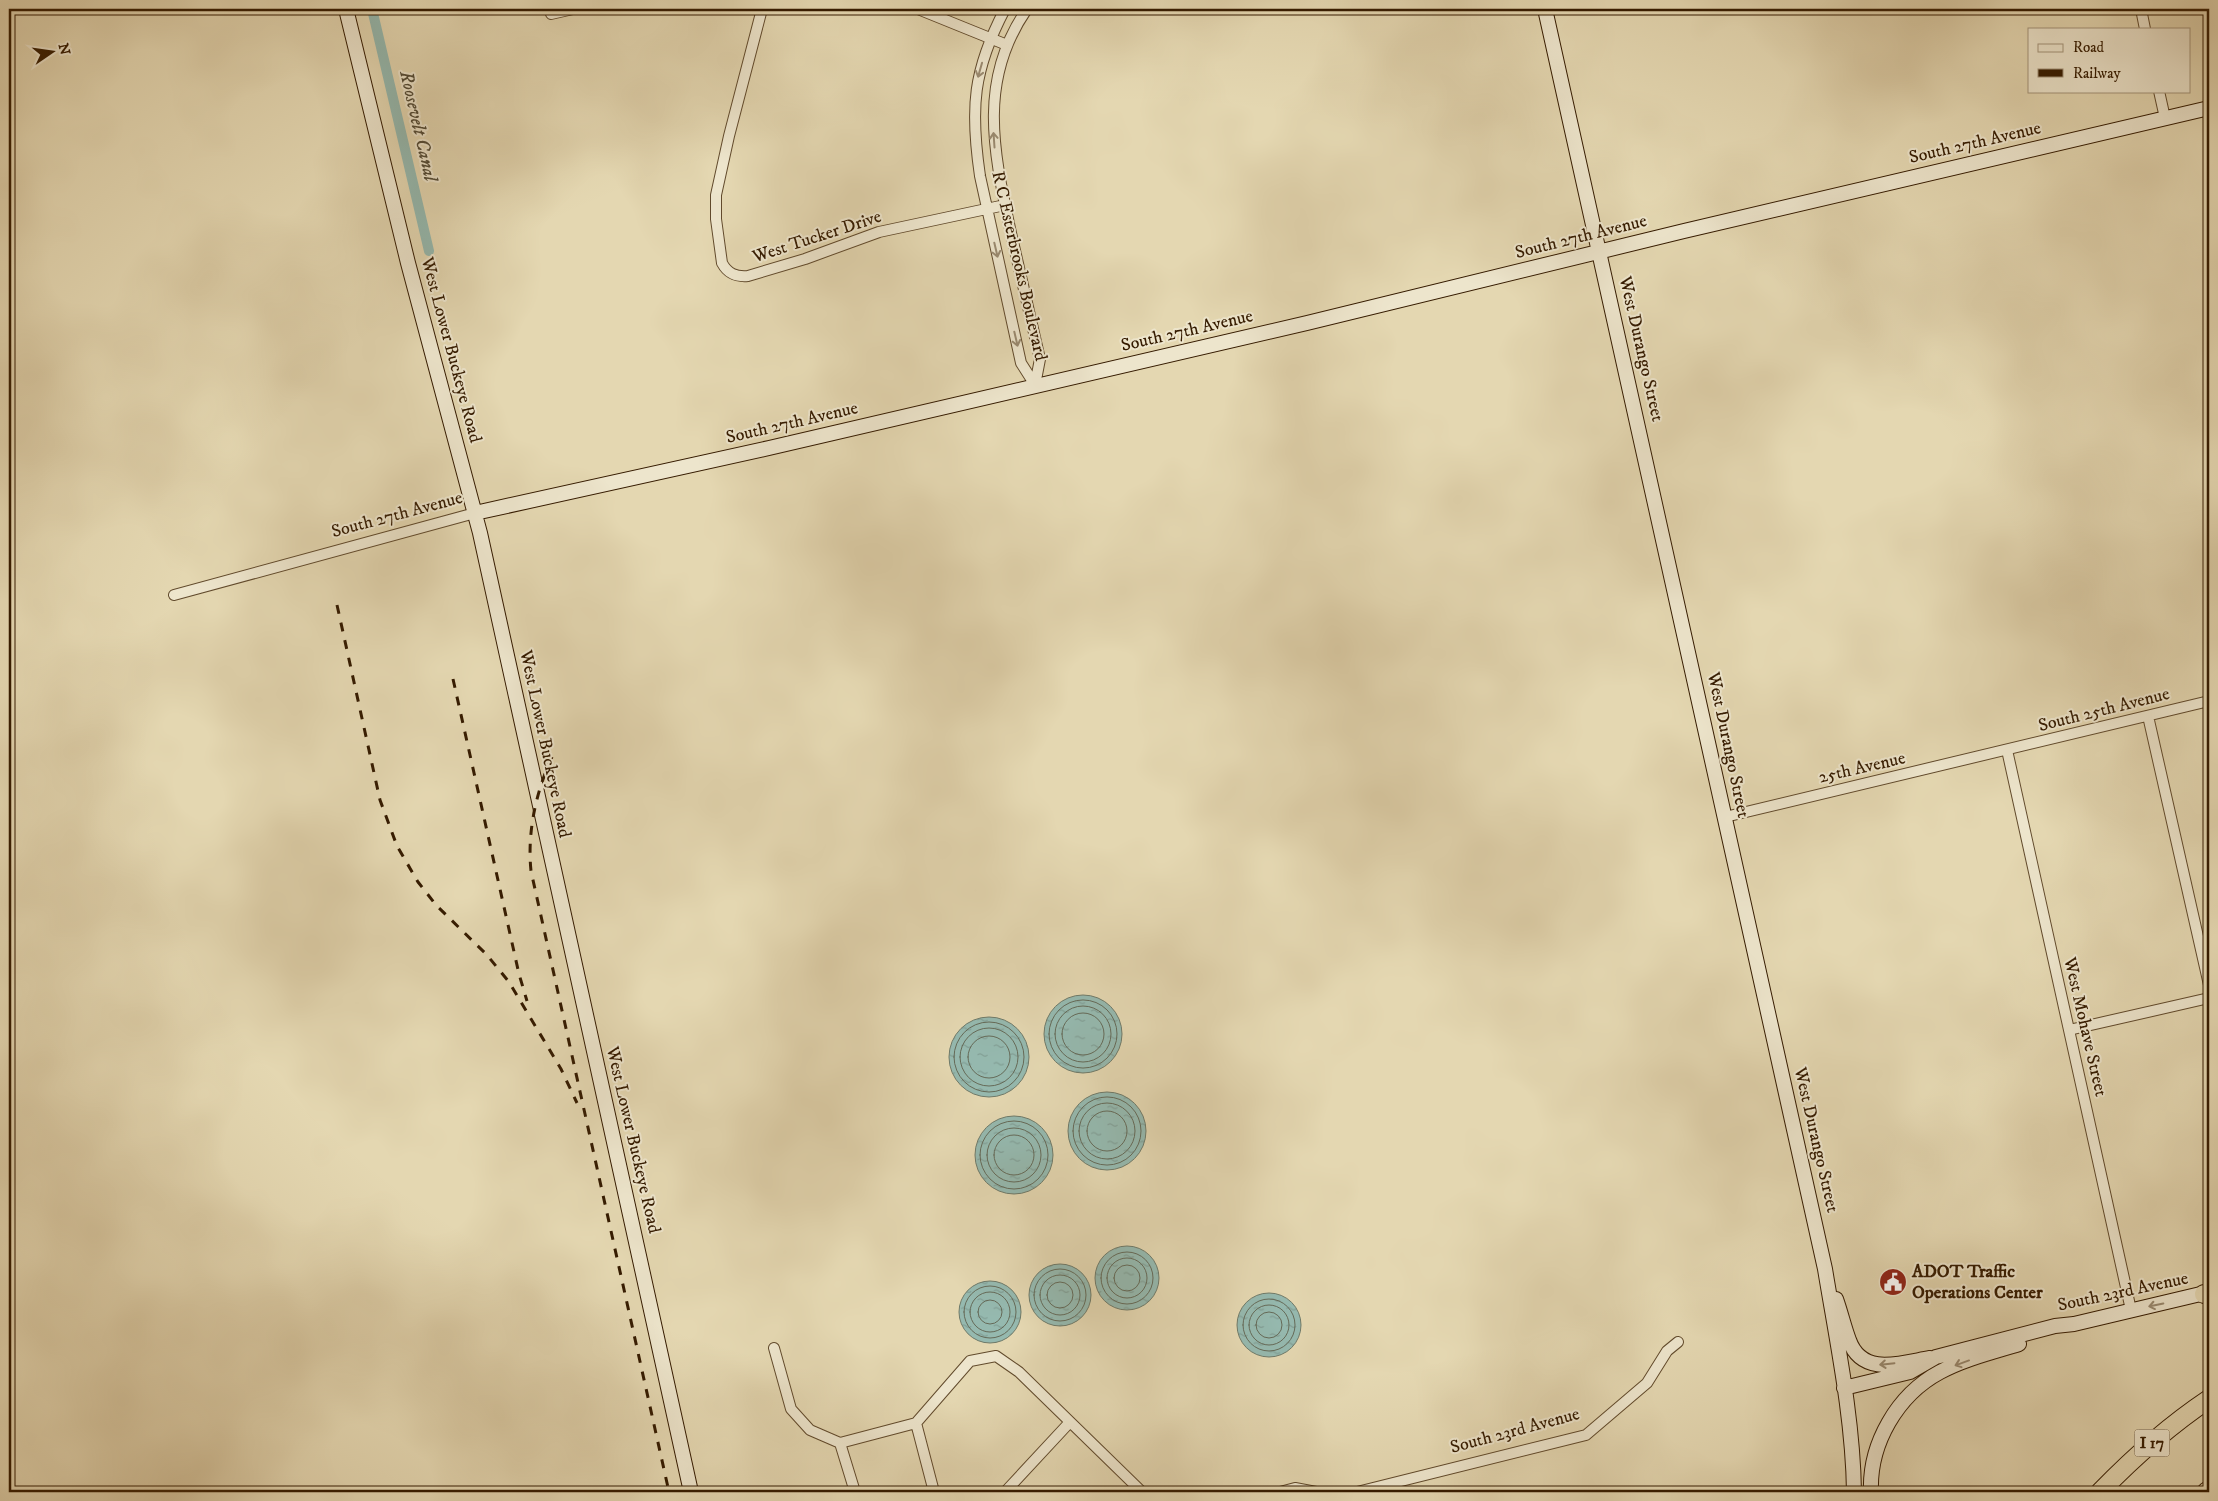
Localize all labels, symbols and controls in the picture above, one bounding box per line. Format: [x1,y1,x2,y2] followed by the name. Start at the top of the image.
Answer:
[28,28,78,78] north arrow
[2028,28,2190,92] legend
[2073,38,2105,57] text: Road
[54,42,74,57] text: N
[975,61,984,77] one-way arrow
[2073,64,2121,83] text: Railway
[394,68,442,186] water label: Roosevelt Canal
[1907,117,2043,169] street label: South 27th Avenue
[989,132,998,148] one-way arrow
[986,169,1052,363] street label: R C Esterbrooks Boulevard
[749,206,884,269] street label: West Tucker Drive
[1513,210,1649,264] street label: South 27th Avenue
[992,242,1002,258] one-way arrow
[415,254,486,445] street label: West Lower Buckeye Road
[1613,273,1668,424] street label: West Durango Street
[1119,305,1255,357] street label: South 27th Avenue
[1012,331,1021,347] one-way arrow
[724,397,860,449] street label: South 27th Avenue
[329,487,465,543] street label: South 27th Avenue
[514,647,576,840] street label: West Lower Buckeye Road
[1702,669,1754,820] street label: West Durango Street
[2036,683,2172,737] street label: South 25th Avenue
[1816,747,1908,789] street label: 25th Avenue
[2058,954,2112,1099] street label: West Mohave Street
[601,1043,665,1236] street label: West Lower Buckeye Road
[1788,1064,1843,1215] street label: West Durango Street
[1911,1261,2043,1304] place label: ADOT Traffic Operations Center
[1878,1267,1908,1297] public building icon: ADOT Traffic Operations Center
[2056,1267,2190,1317] street label: South 23rd Avenue
[2149,1301,2165,1310] one-way arrow
[1880,1359,1896,1369] one-way arrow
[1955,1359,1970,1368] one-way arrow
[1448,1403,1582,1459] street label: South 23rd Avenue
[2134,1430,2170,1456] road number: I 17

